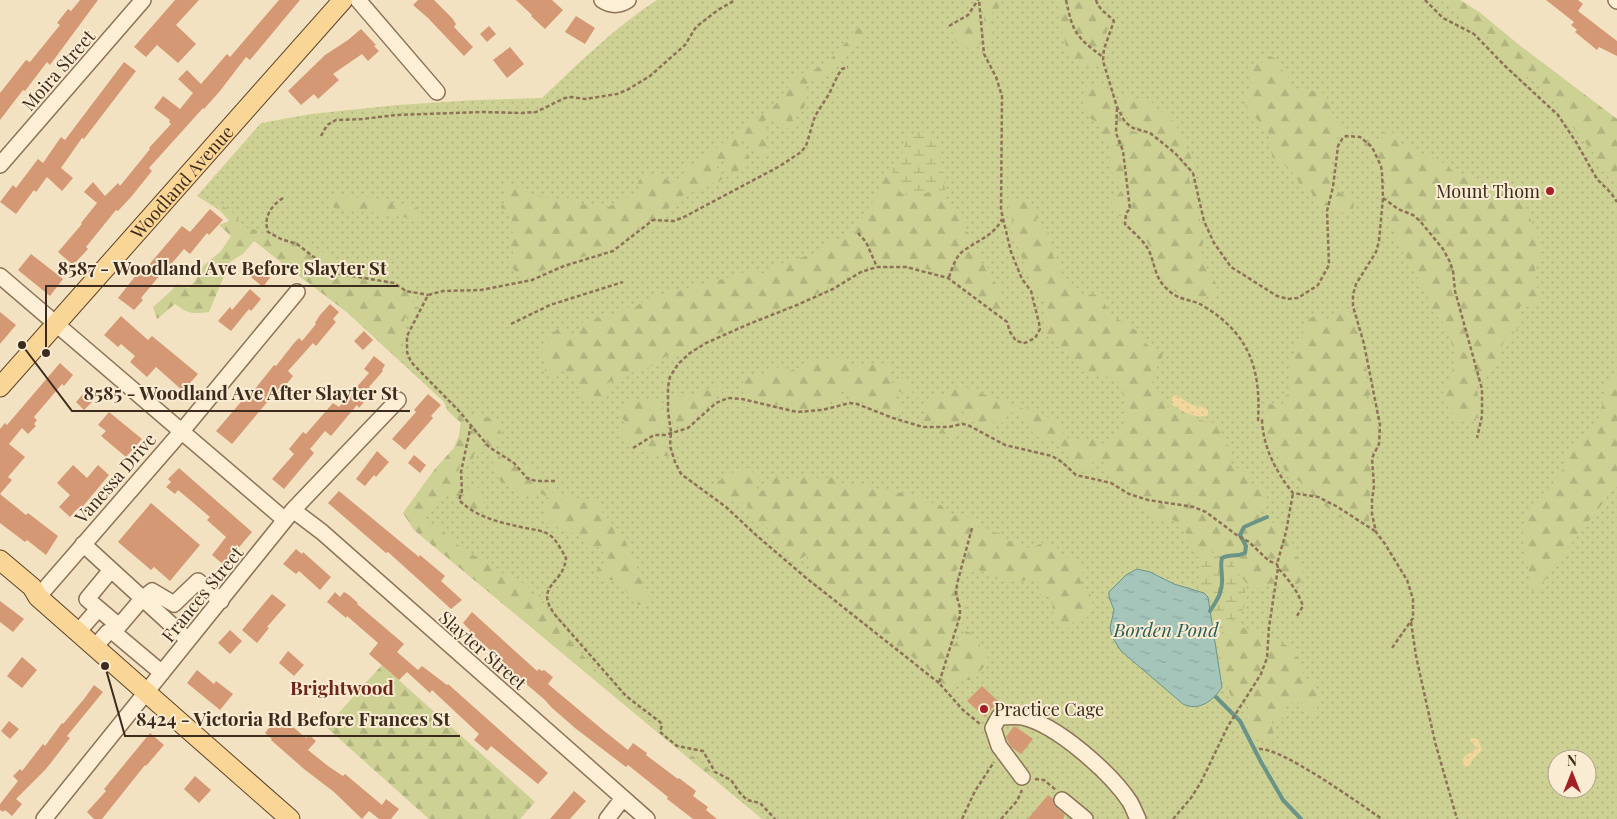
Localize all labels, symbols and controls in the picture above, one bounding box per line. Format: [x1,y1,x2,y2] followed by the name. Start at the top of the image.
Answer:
[16,24,100,116] street label: Moira Street
[124,120,238,245] street label: Woodland Avenue
[1436,179,1540,203] place label: Mount Thom
[1544,185,1556,197] marker: Mount Thom
[46,252,398,286] callout: 8587 - Woodland Ave Before Slayter St
[57,254,387,280] text: 8587 - Woodland Ave Before Slayter St
[72,377,410,411] callout: 8585 - Woodland Ave After Slayter St
[84,379,399,405] text: 8585 - Woodland Ave After Slayter St
[68,428,161,529] street label: Vanessa Drive
[156,541,248,647] street label: Frances Street
[434,605,532,695] street label: Slayter Street
[1113,616,1219,642] water label: Borden Pond
[290,674,395,700] district label: Brightwood
[994,697,1104,721] place label: Practice Cage
[125,702,460,736] callout: 8424 - Victoria Rd Before Frances St
[978,703,990,715] marker: Practice Cage
[136,705,450,731] text: 8424 - Victoria Rd Before Frances St
[1547,749,1597,799] north arrow
[1567,751,1577,770] text: N

